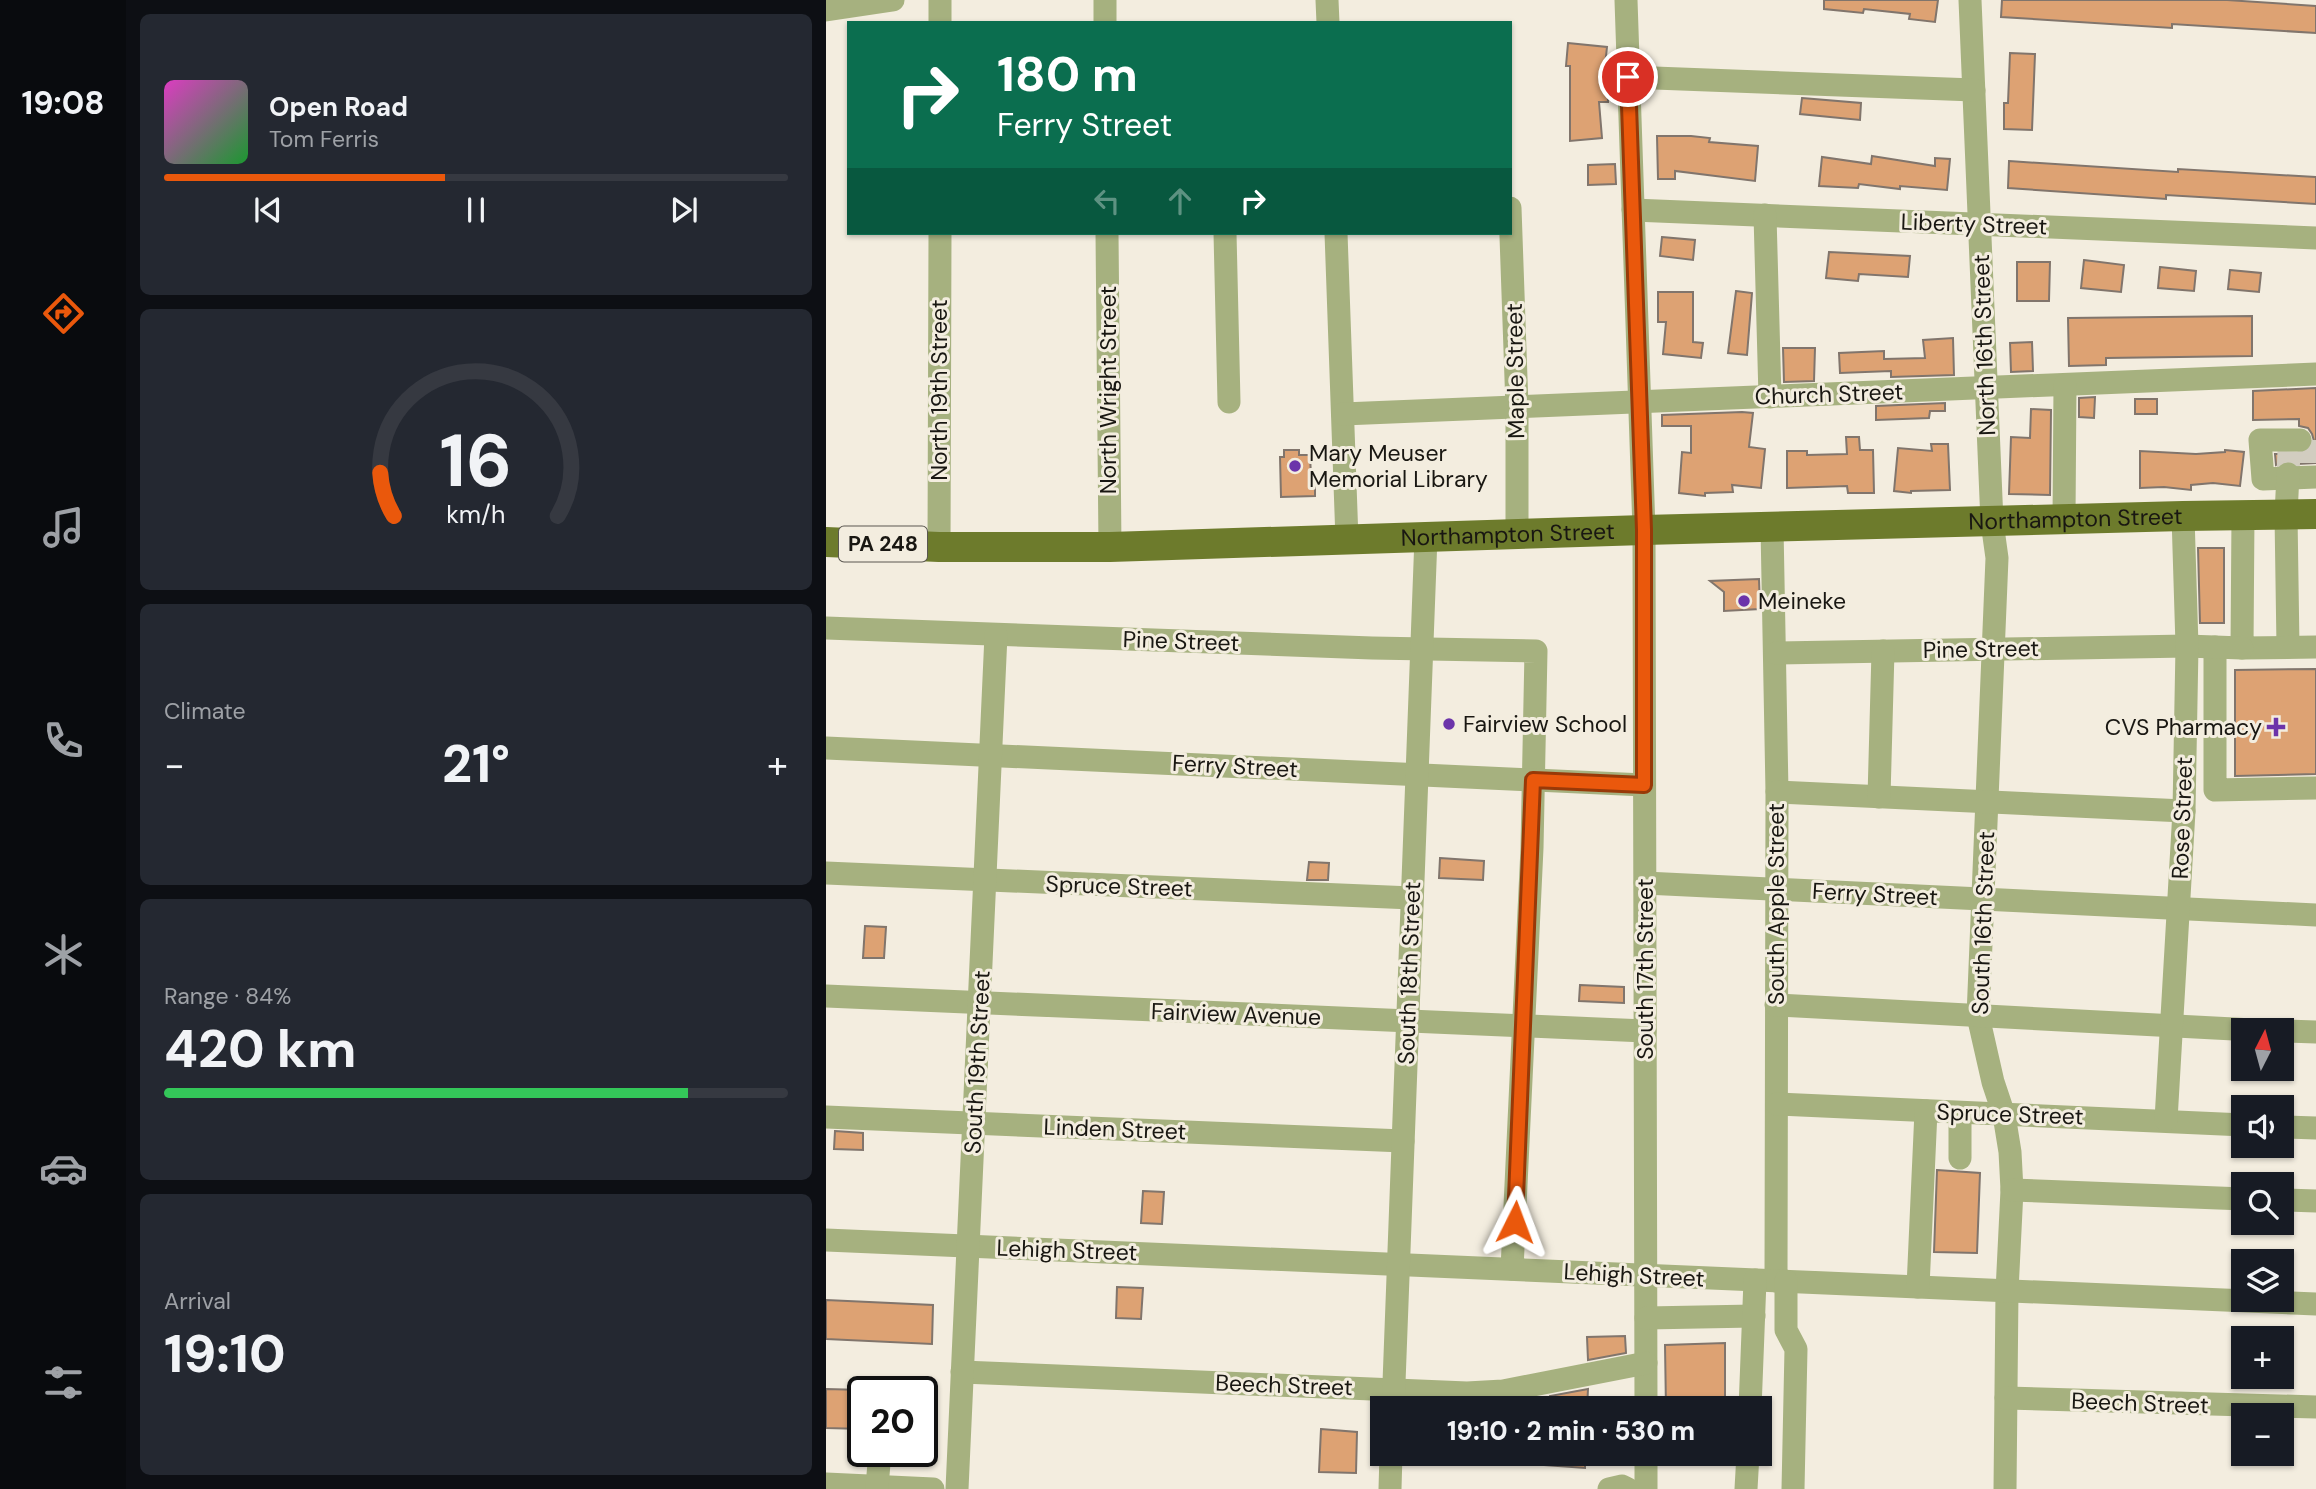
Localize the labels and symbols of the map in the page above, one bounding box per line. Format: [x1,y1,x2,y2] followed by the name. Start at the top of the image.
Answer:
[1598,47,1658,107] pin
[1900,206,2048,242] street label: Liberty Street
[1966,254,2002,436] street label: North 16th Street
[1093,286,1123,494] street label: North Wright Street
[924,299,954,481] street label: North 19th Street
[1499,303,1531,439] street label: Maple Street
[1754,376,1904,412] street label: Church Street
[1309,438,1488,494] place label: Mary Meuser Memorial Library
[1287,458,1303,474] marker: Mary Meuser Memorial Library
[1968,501,2183,537] street label: Northampton Street
[1400,516,1615,553] street label: Northampton Street
[839,526,927,562] road number: PA 248
[1758,586,1846,616] place label: Meineke
[1736,593,1752,609] marker: Meineke
[1122,624,1240,658] street label: Pine Street
[1923,633,2039,665] street label: Pine Street
[1463,709,1627,739] place label: Fairview School
[2105,712,2262,742] place label: CVS Pharmacy
[1441,716,1457,732] marker: Fairview School
[2268,719,2284,735] marker: CVS Pharmacy
[1171,748,1299,784] street label: Ferry Street
[2165,756,2199,880] street label: Rose Street
[1761,803,1791,1005] street label: South Apple Street
[1965,831,2001,1015] street label: South 16th Street
[1045,868,1193,904] street label: Spruce Street
[1811,876,1939,912] street label: Ferry Street
[1630,878,1660,1060] street label: South 17th Street
[1391,881,1427,1065] street label: South 18th Street
[957,969,997,1155] street label: South 19th Street
[1150,996,1322,1032] street label: Fairview Avenue
[2231,1018,2294,1082] north arrow
[1936,1096,2084,1132] street label: Spruce Street
[1043,1112,1187,1146] street label: Linden Street
[1478,1185,1552,1259] position arrow
[996,1233,1138,1267] street label: Lehigh Street
[1563,1256,1705,1294] street label: Lehigh Street
[1215,1368,1353,1402] street label: Beech Street
[847,1376,938,1467] speed limit sign: 20
[2071,1386,2209,1420] street label: Beech Street

